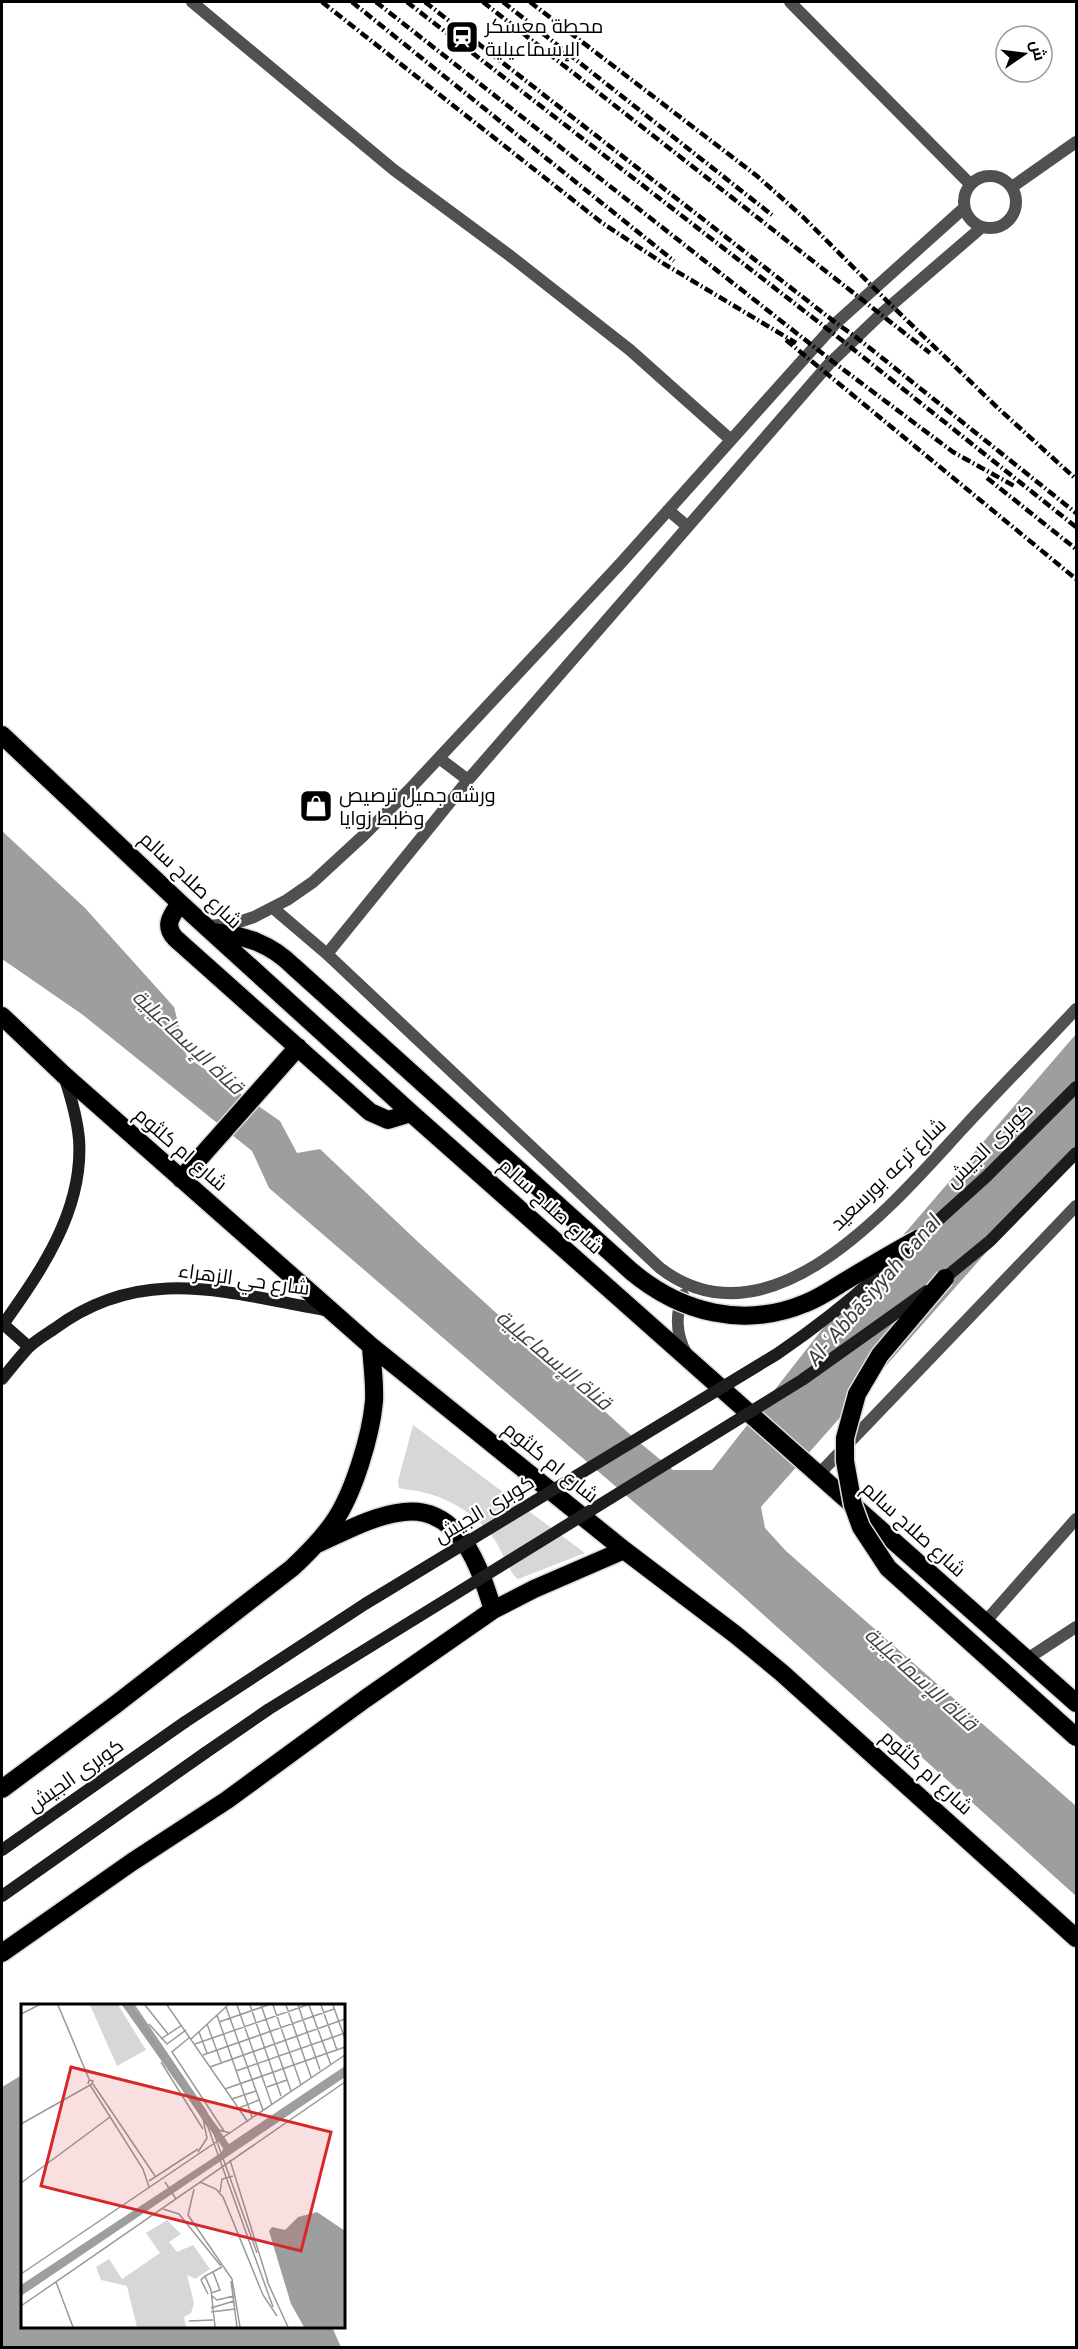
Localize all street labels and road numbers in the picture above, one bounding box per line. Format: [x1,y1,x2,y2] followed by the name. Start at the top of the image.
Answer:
[133,826,247,935] street label: شارع صلاح سالم
[940,1097,1038,1193] street label: كوبرى الجيش
[128,1102,232,1197] street label: شارع ام كلثوم
[825,1113,952,1237] street label: شارع ترعه بورسعيد
[493,1153,608,1260] street label: شارع صلاح سالم
[176,1258,311,1304] street label: شارع حي الزهراء
[497,1416,603,1509] street label: شارع ام كلثوم
[430,1470,539,1549] street label: كوبرى الجيش
[856,1476,971,1583] street label: شارع صلاح سالم
[875,1725,978,1821] street label: شارع ام كلثوم
[22,1733,128,1818] street label: كوبرى الجيش

